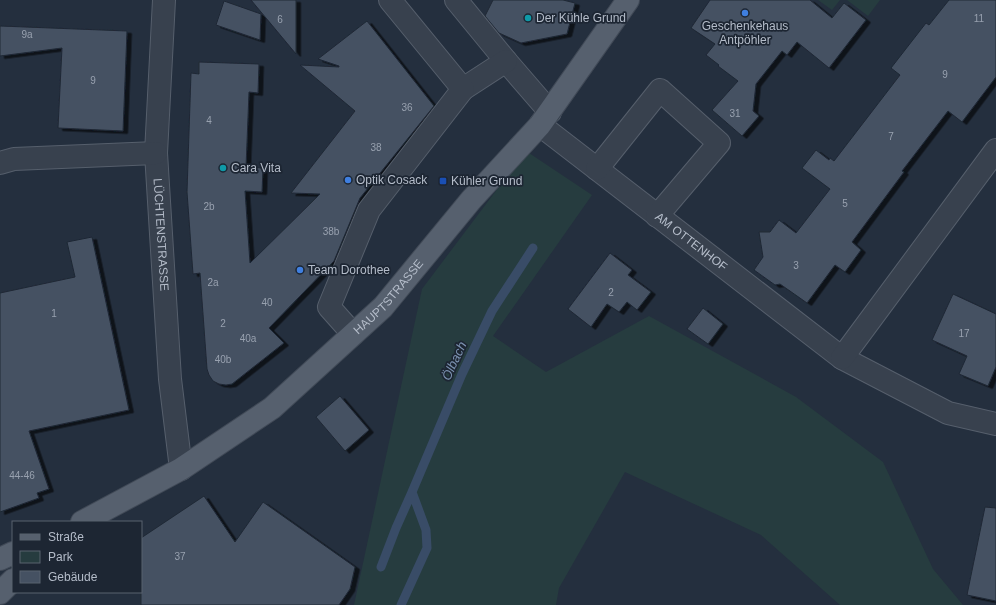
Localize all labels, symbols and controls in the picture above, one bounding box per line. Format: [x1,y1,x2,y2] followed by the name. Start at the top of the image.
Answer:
[740,8,750,18] marker: Geschenkehaus Antpöhler
[536,11,626,25] place label: Der Kühle Grund
[523,13,533,23] marker: Der Kühle Grund
[974,13,985,24] house number: 11
[277,14,283,25] house number: 6
[702,19,788,47] place label: Geschenkehaus Antpöhler
[21,29,33,40] house number: 9a
[942,69,948,80] house number: 9
[90,75,96,86] house number: 9
[401,102,413,113] house number: 36
[729,108,741,119] house number: 31
[206,115,212,126] house number: 4
[888,131,894,142] house number: 7
[370,142,382,153] house number: 38
[231,161,281,175] place label: Cara Vita
[218,163,228,173] marker: Cara Vita
[356,173,428,187] place label: Optik Cosack
[451,174,522,188] place label: Kühler Grund
[343,175,353,185] marker: Optik Cosack
[438,176,448,186] marker: Kühler Grund
[151,178,172,291] street label: LÜCHTENSTRASSE
[842,198,848,209] house number: 5
[203,201,215,212] house number: 2b
[652,209,730,274] street label: AM OTTENHOF
[323,226,340,237] house number: 38b
[351,257,426,337] street label: HAUPTSTRASSE
[793,260,799,271] house number: 3
[308,263,390,277] place label: Team Dorothee
[295,265,305,275] marker: Team Dorothee
[207,277,219,288] house number: 2a
[608,287,614,298] house number: 2
[261,297,273,308] house number: 40
[51,308,57,319] house number: 1
[220,318,226,329] house number: 2
[958,328,970,339] house number: 17
[240,333,257,344] house number: 40a
[438,339,470,383] water label: Ölbach
[215,354,232,365] house number: 40b
[9,470,35,481] house number: 44-46
[12,521,142,593] legend
[48,530,84,544] text: Straße
[48,550,74,564] text: Park
[174,551,186,562] house number: 37
[48,570,98,584] text: Gebäude

